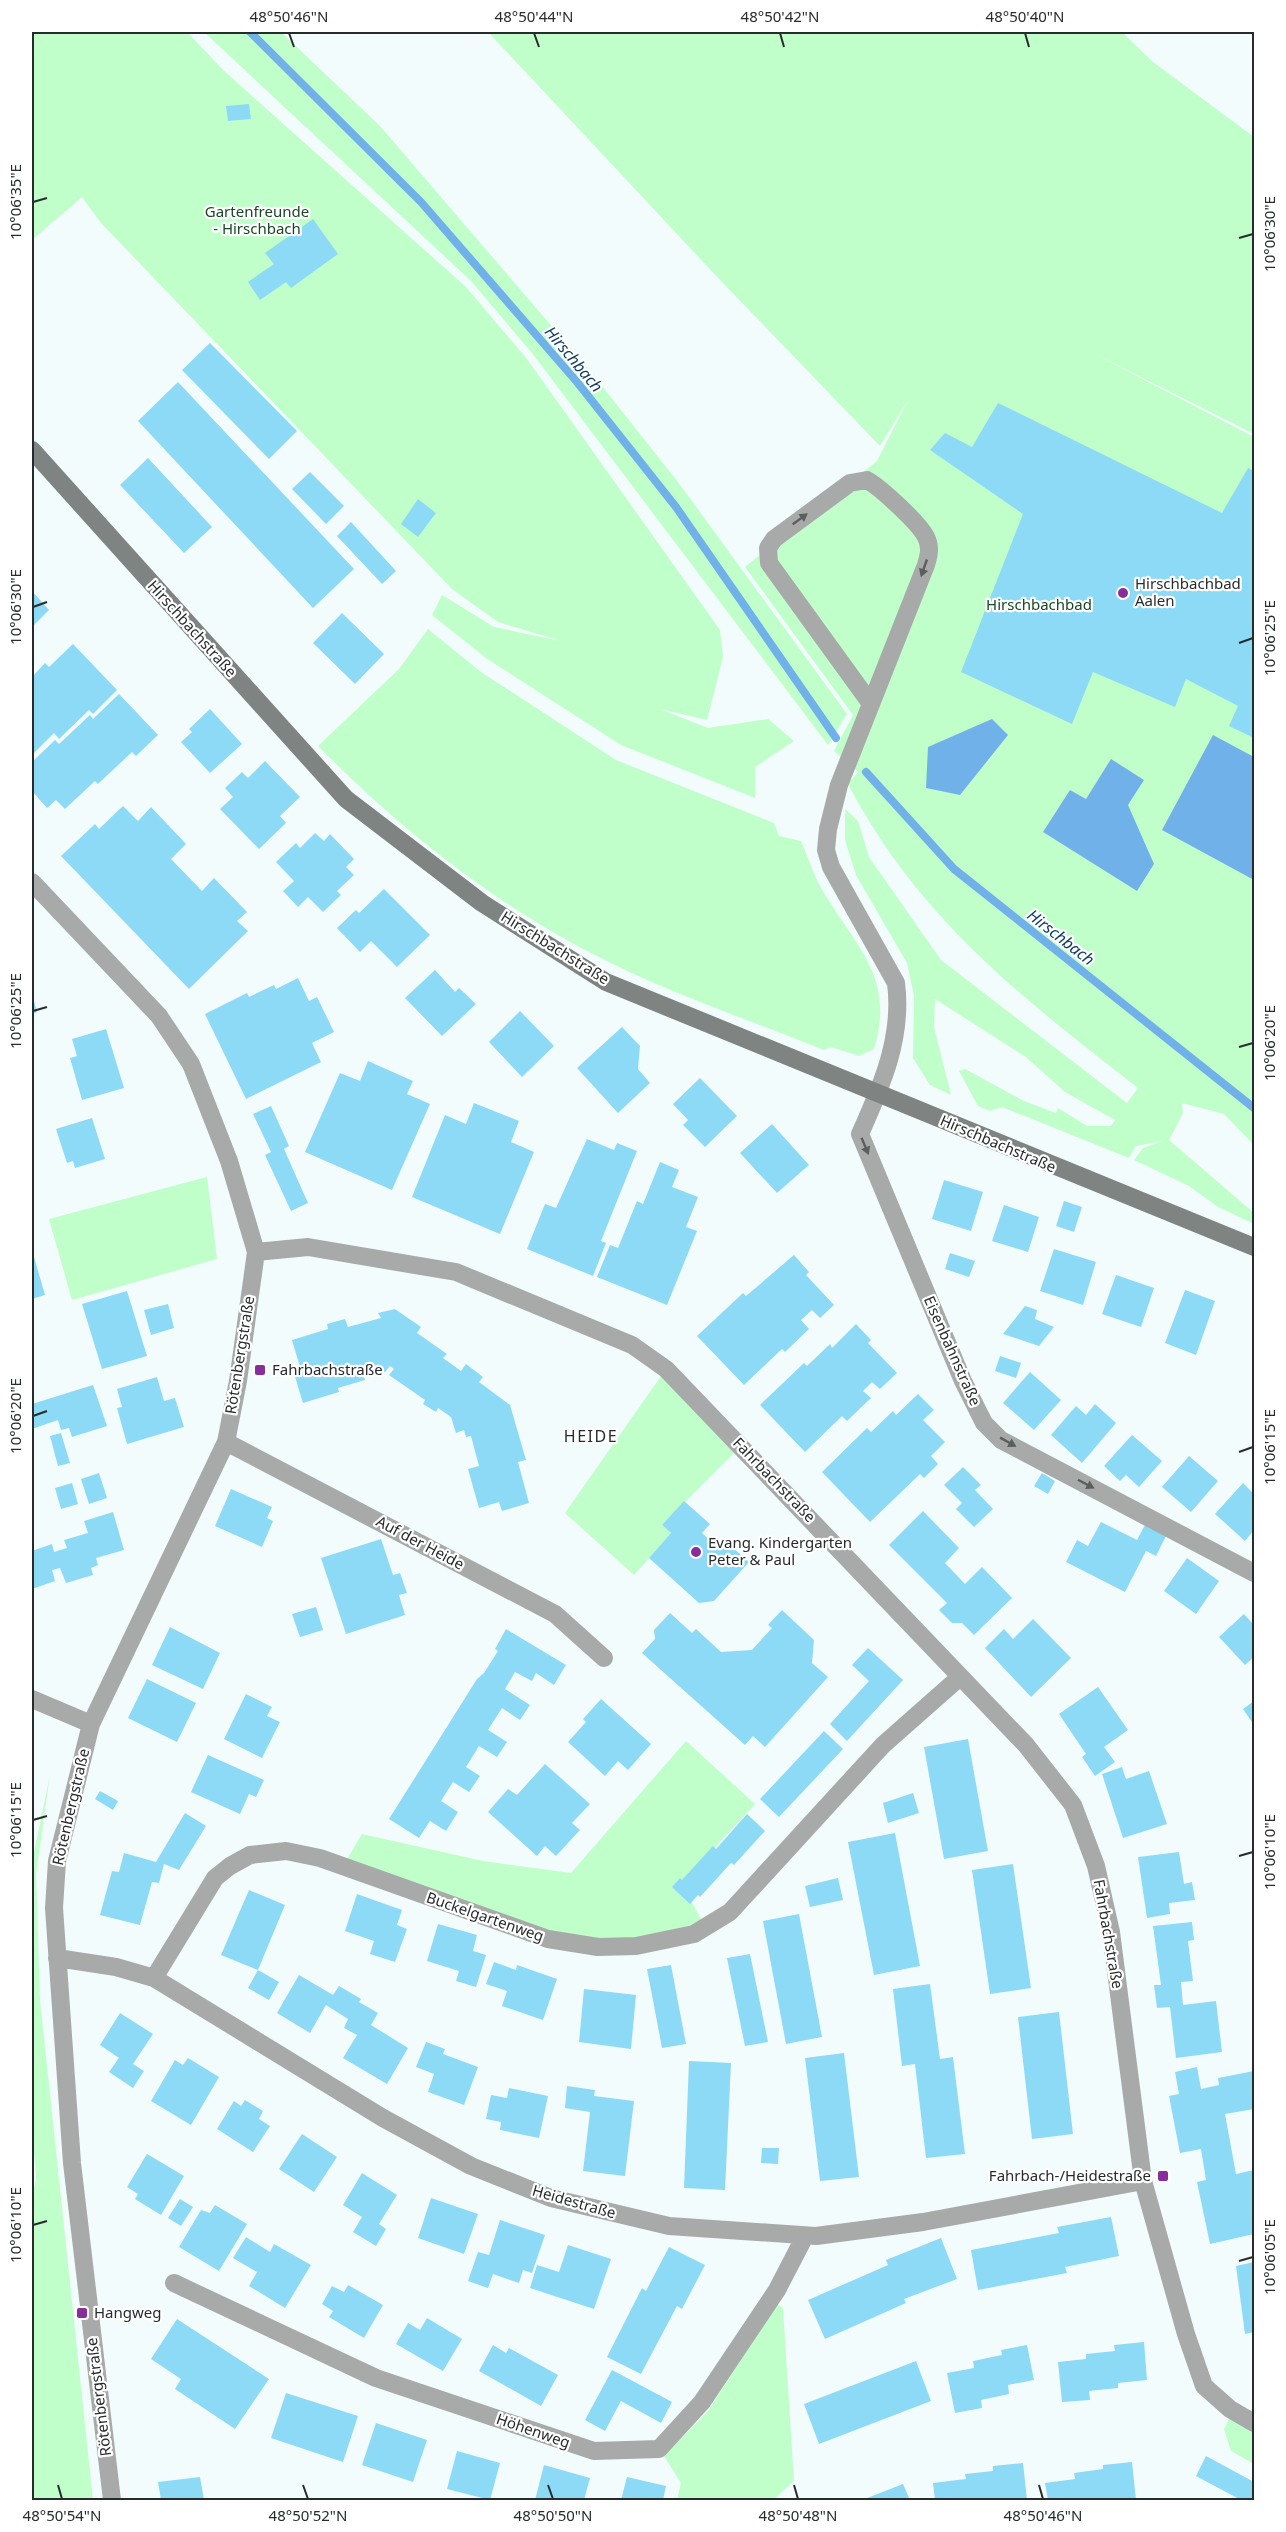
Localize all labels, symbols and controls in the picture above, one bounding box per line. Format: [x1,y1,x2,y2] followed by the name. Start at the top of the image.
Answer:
[250,6,328,26] text: 48°50'46"N
[495,6,573,26] text: 48°50'44"N
[741,6,819,26] text: 48°50'42"N
[986,6,1064,26] text: 48°50'40"N
[5,164,25,240] text: 10°06'35"E
[1259,196,1279,272] text: 10°06'30"E
[205,201,309,238] park label: Gartenfreunde - Hirschbach
[540,321,608,397] water label: Hirschbach
[792,514,807,526] one-way arrow
[919,559,929,577] one-way arrow
[5,569,25,645] text: 10°06'30"E
[1135,573,1241,610] place label: Hirschbachbad Aalen
[144,576,242,681] street label: Hirschbachstraße
[1116,586,1130,600] marker: Hirschbachbad Aalen
[986,594,1092,614] park label: Hirschbachbad
[1259,600,1279,676] text: 10°06'25"E
[1023,904,1099,970] water label: Hirschbach
[498,906,613,988] street label: Hirschbachstraße
[5,973,25,1049] text: 10°06'25"E
[1259,1005,1279,1081] text: 10°06'20"E
[938,1110,1059,1176] street label: Hirschbachstraße
[860,1138,870,1156] one-way arrow
[920,1293,986,1409] street label: Eisenbahnstraße
[220,1294,258,1415] street label: Rötenbergstraße
[272,1359,383,1379] place label: Fahrbachstraße
[253,1363,267,1377] marker: Fahrbachstraße
[5,1378,25,1454] text: 10°06'20"E
[1259,1409,1279,1485] text: 10°06'15"E
[564,1425,618,1447] district label: HEIDE
[729,1433,820,1526] street label: Fahrbachstraße
[999,1437,1016,1447] one-way arrow
[1078,1479,1095,1488] one-way arrow
[373,1511,468,1574] street label: Auf der Heide
[708,1532,852,1569] place label: Evang. Kindergarten Peter & Paul
[689,1545,703,1559] marker: Evang. Kindergarten Peter & Paul
[47,1746,93,1867] street label: Rötenbergstraße
[5,1782,25,1858] text: 10°06'15"E
[1259,1814,1279,1890] text: 10°06'10"E
[1090,1878,1128,1990] street label: Fahrbachstraße
[424,1887,547,1946] street label: Buckelgartenweg
[989,2165,1151,2185] place label: Fahrbach-/Heidestraße
[1156,2169,1170,2183] marker: Fahrbach-/Heidestraße
[530,2180,618,2222] street label: Heidestraße
[5,2187,25,2263] text: 10°06'10"E
[1259,2219,1279,2295] text: 10°06'05"E
[94,2302,162,2322] place label: Hangweg
[75,2306,89,2320] marker: Hangweg
[81,2337,115,2458] street label: Rötenbergstraße
[494,2408,573,2452] street label: Höhenweg
[23,2505,101,2525] text: 48°50'54"N
[269,2505,347,2525] text: 48°50'52"N
[514,2505,592,2525] text: 48°50'50"N
[759,2505,837,2525] text: 48°50'48"N
[1004,2505,1082,2525] text: 48°50'46"N

